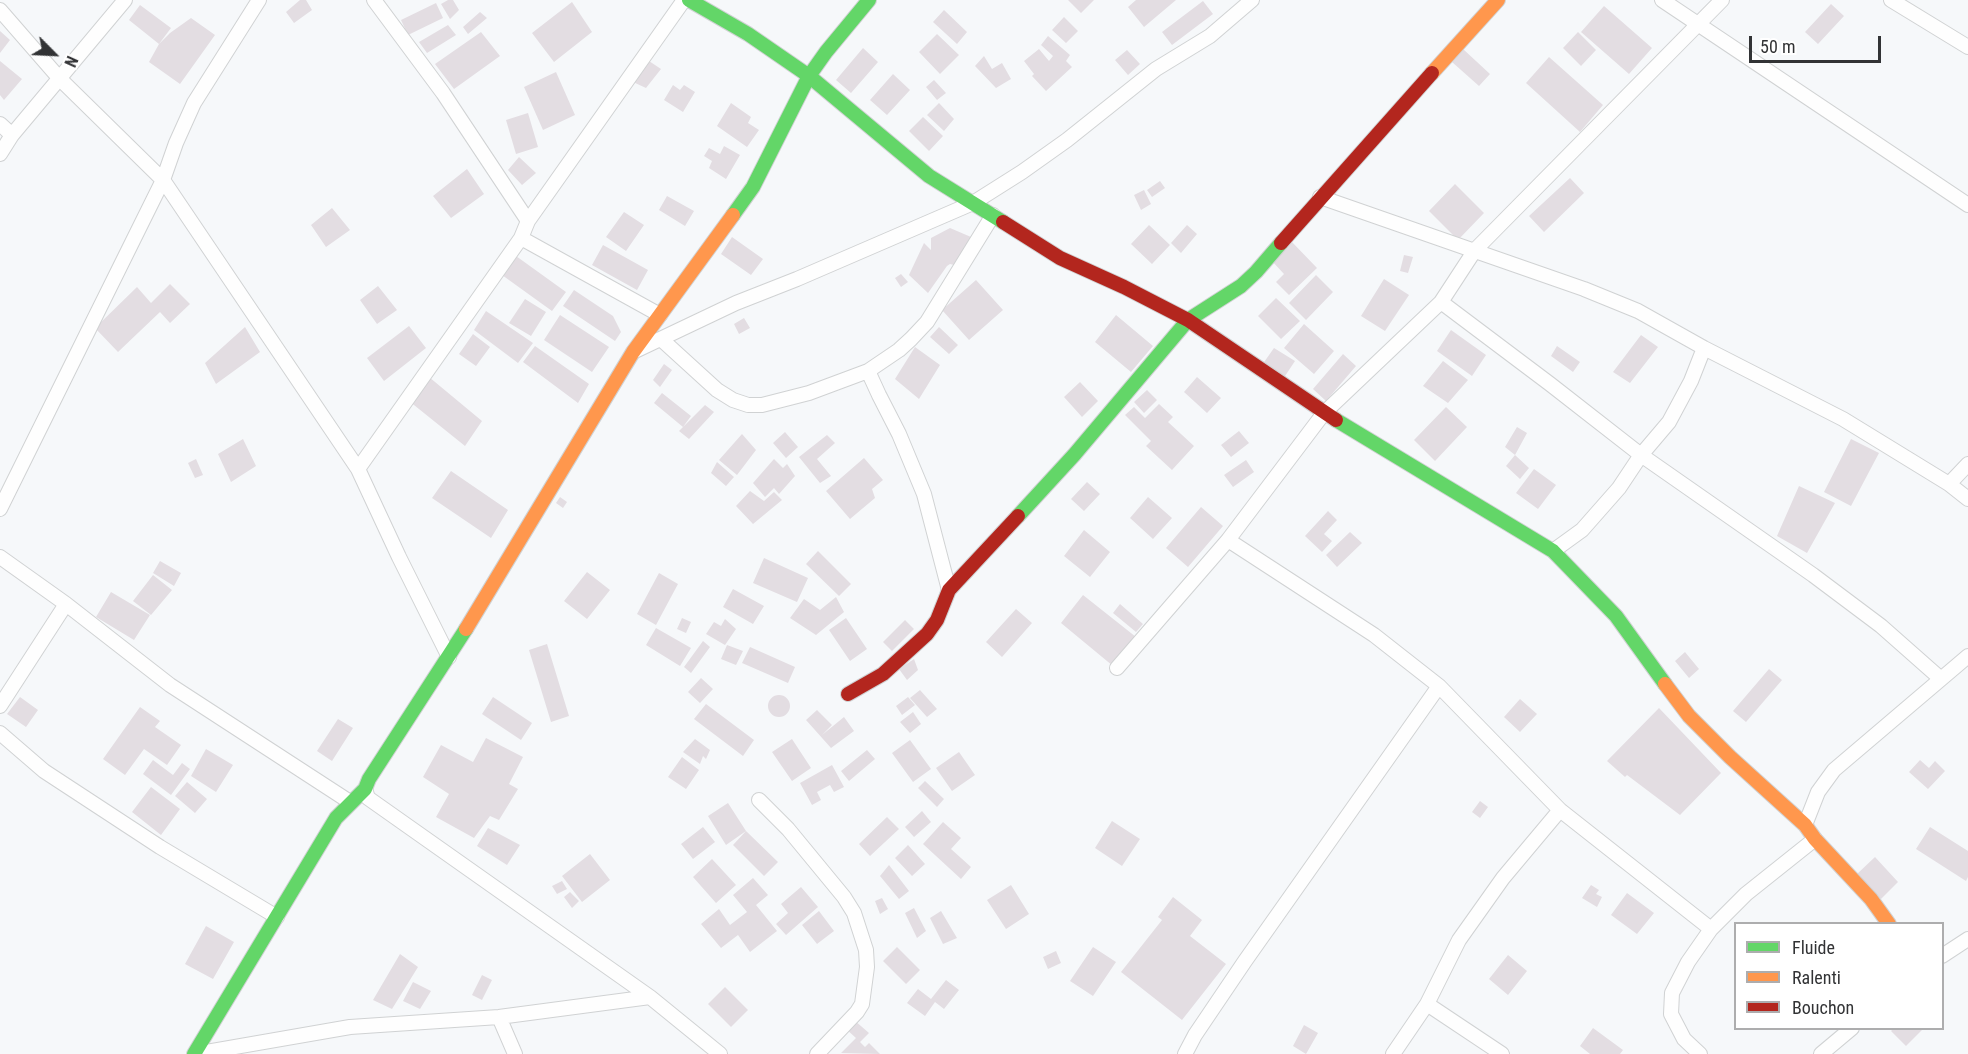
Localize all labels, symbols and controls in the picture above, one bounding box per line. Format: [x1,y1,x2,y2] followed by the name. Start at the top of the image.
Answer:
[24,24,84,84] north arrow
[1752,24,1884,62] scale bar
[1760,36,1795,57] text: 50 m
[60,53,82,70] text: N
[1734,922,1944,1030] legend
[1792,937,1835,958] text: Fluide
[1792,967,1841,988] text: Ralenti
[1792,997,1854,1018] text: Bouchon

